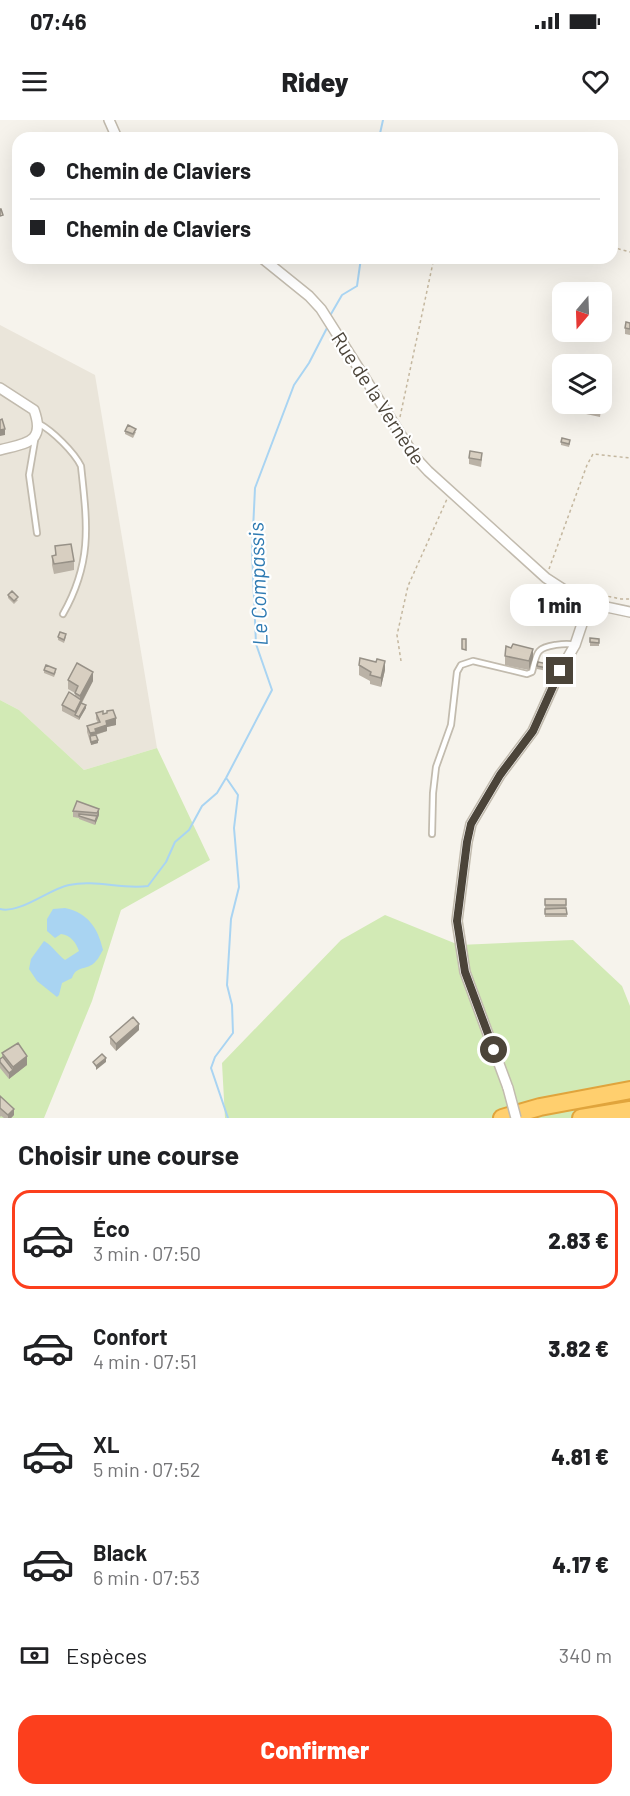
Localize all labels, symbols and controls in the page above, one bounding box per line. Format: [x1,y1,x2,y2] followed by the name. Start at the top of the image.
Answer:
[30,8,87,34] text: 07:46
[18,65,51,98] icon: menu
[282,65,348,97] text: Ridey
[579,65,612,98] icon: heart
[66,157,251,183] text: Chemin de Claviers
[66,215,251,241] text: Chemin de Claviers
[552,282,612,342] north arrow
[552,282,612,414] map controls
[327,327,431,469] street label: Rue de la Vernède
[552,354,612,414] button: layers
[242,522,272,646] water label: Le Compassis
[510,584,610,626] callout: 1 min
[538,593,581,617] text: 1 min
[546,657,573,684] route end
[480,1036,507,1063] route start
[18,1138,239,1170] text: Choisir une course
[21,1213,75,1267] icon: car
[93,1215,130,1241] text: Éco
[548,1227,609,1253] text: 2.83 €
[93,1241,201,1265] text: 3 min · 07:50
[21,1321,75,1375] icon: car
[93,1323,168,1349] text: Confort
[548,1335,609,1361] text: 3.82 €
[93,1349,197,1373] text: 4 min · 07:51
[21,1429,75,1483] icon: car
[93,1431,119,1457] text: XL
[551,1443,609,1469] text: 4.81 €
[93,1457,200,1481] text: 5 min · 07:52
[21,1537,75,1591] icon: car
[93,1539,147,1565] text: Black
[552,1551,609,1577] text: 4.17 €
[93,1565,200,1589] text: 6 min · 07:53
[18,1639,51,1672] icon: cash
[66,1642,147,1668] text: Espèces
[559,1643,612,1667] text: 340 m
[18,1715,612,1784] button: Confirmer

